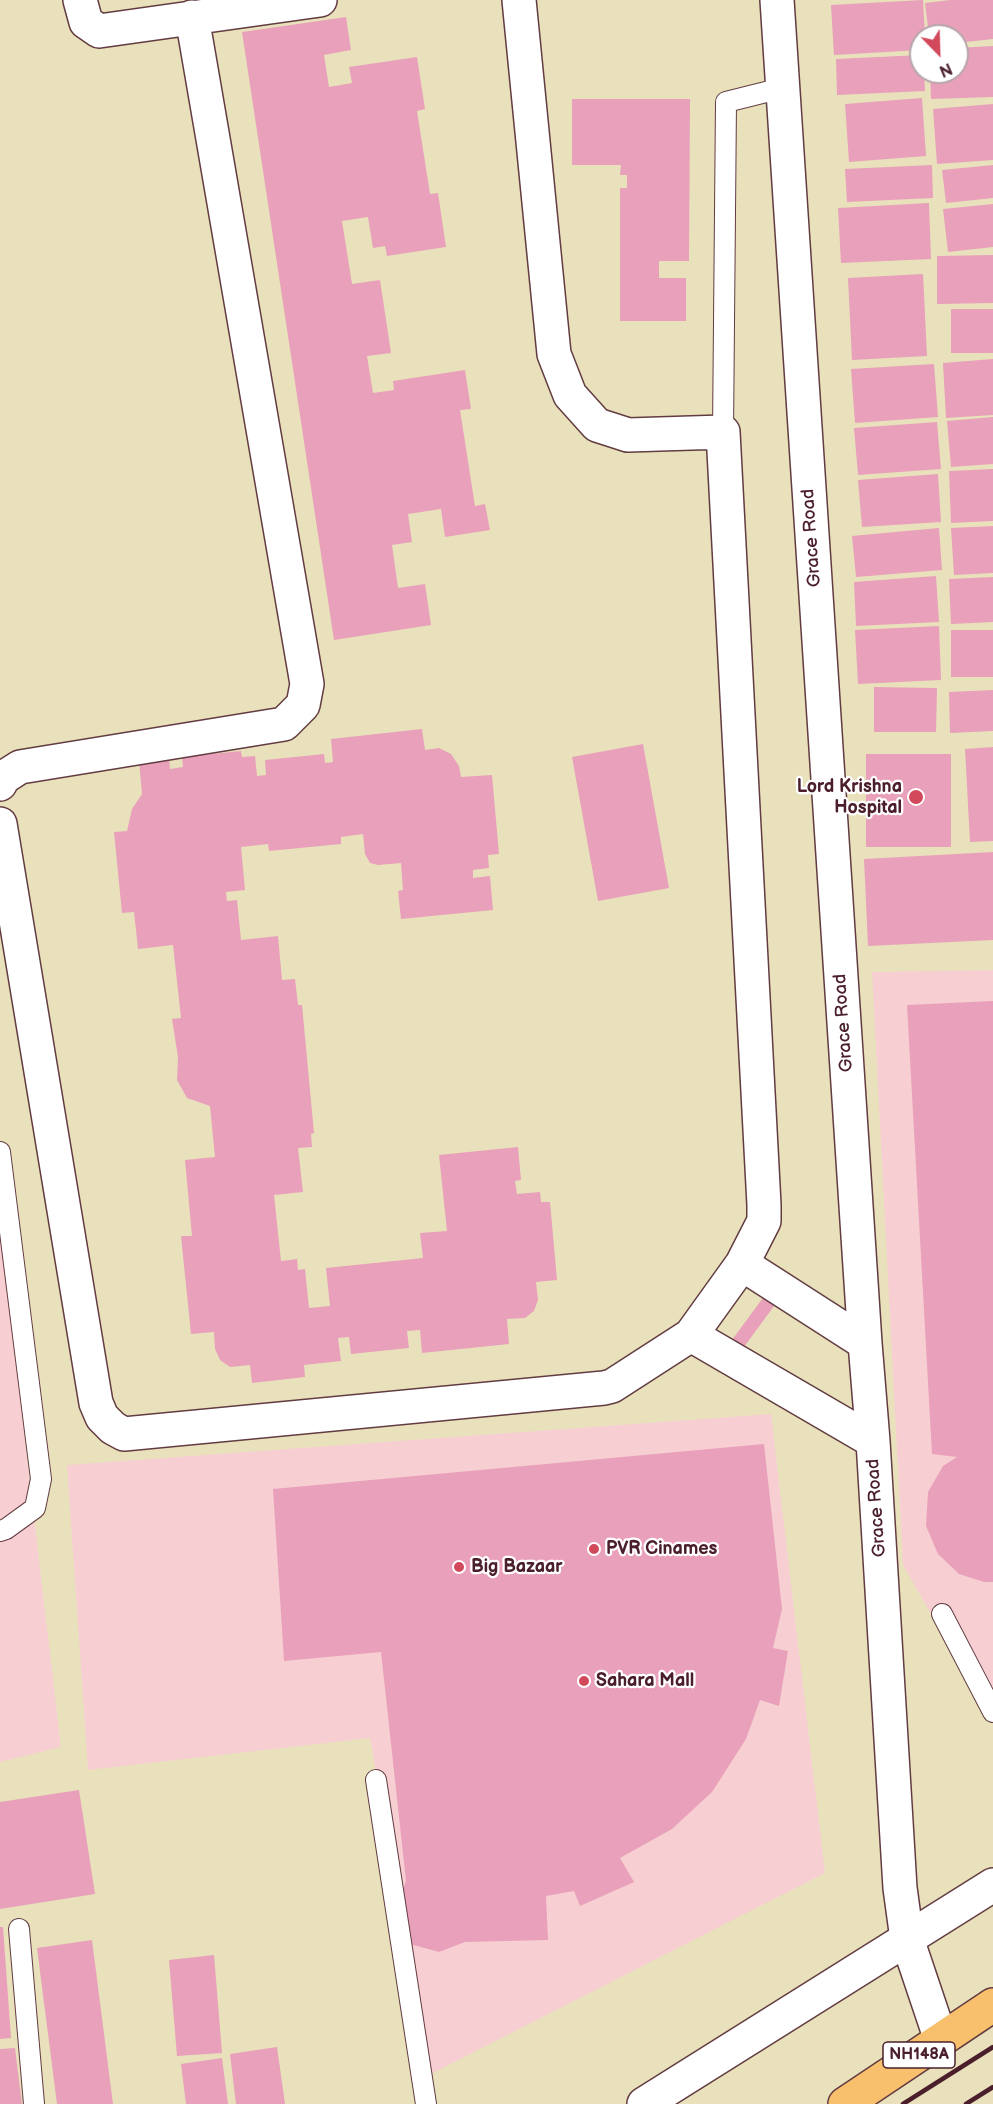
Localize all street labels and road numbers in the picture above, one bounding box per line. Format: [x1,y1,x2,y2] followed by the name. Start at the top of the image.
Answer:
[798,488,826,588] street label: Grace Road
[830,973,858,1073] street label: Grace Road
[863,1458,891,1558] street label: Grace Road
[883,2042,955,2068] road number: NH148A

